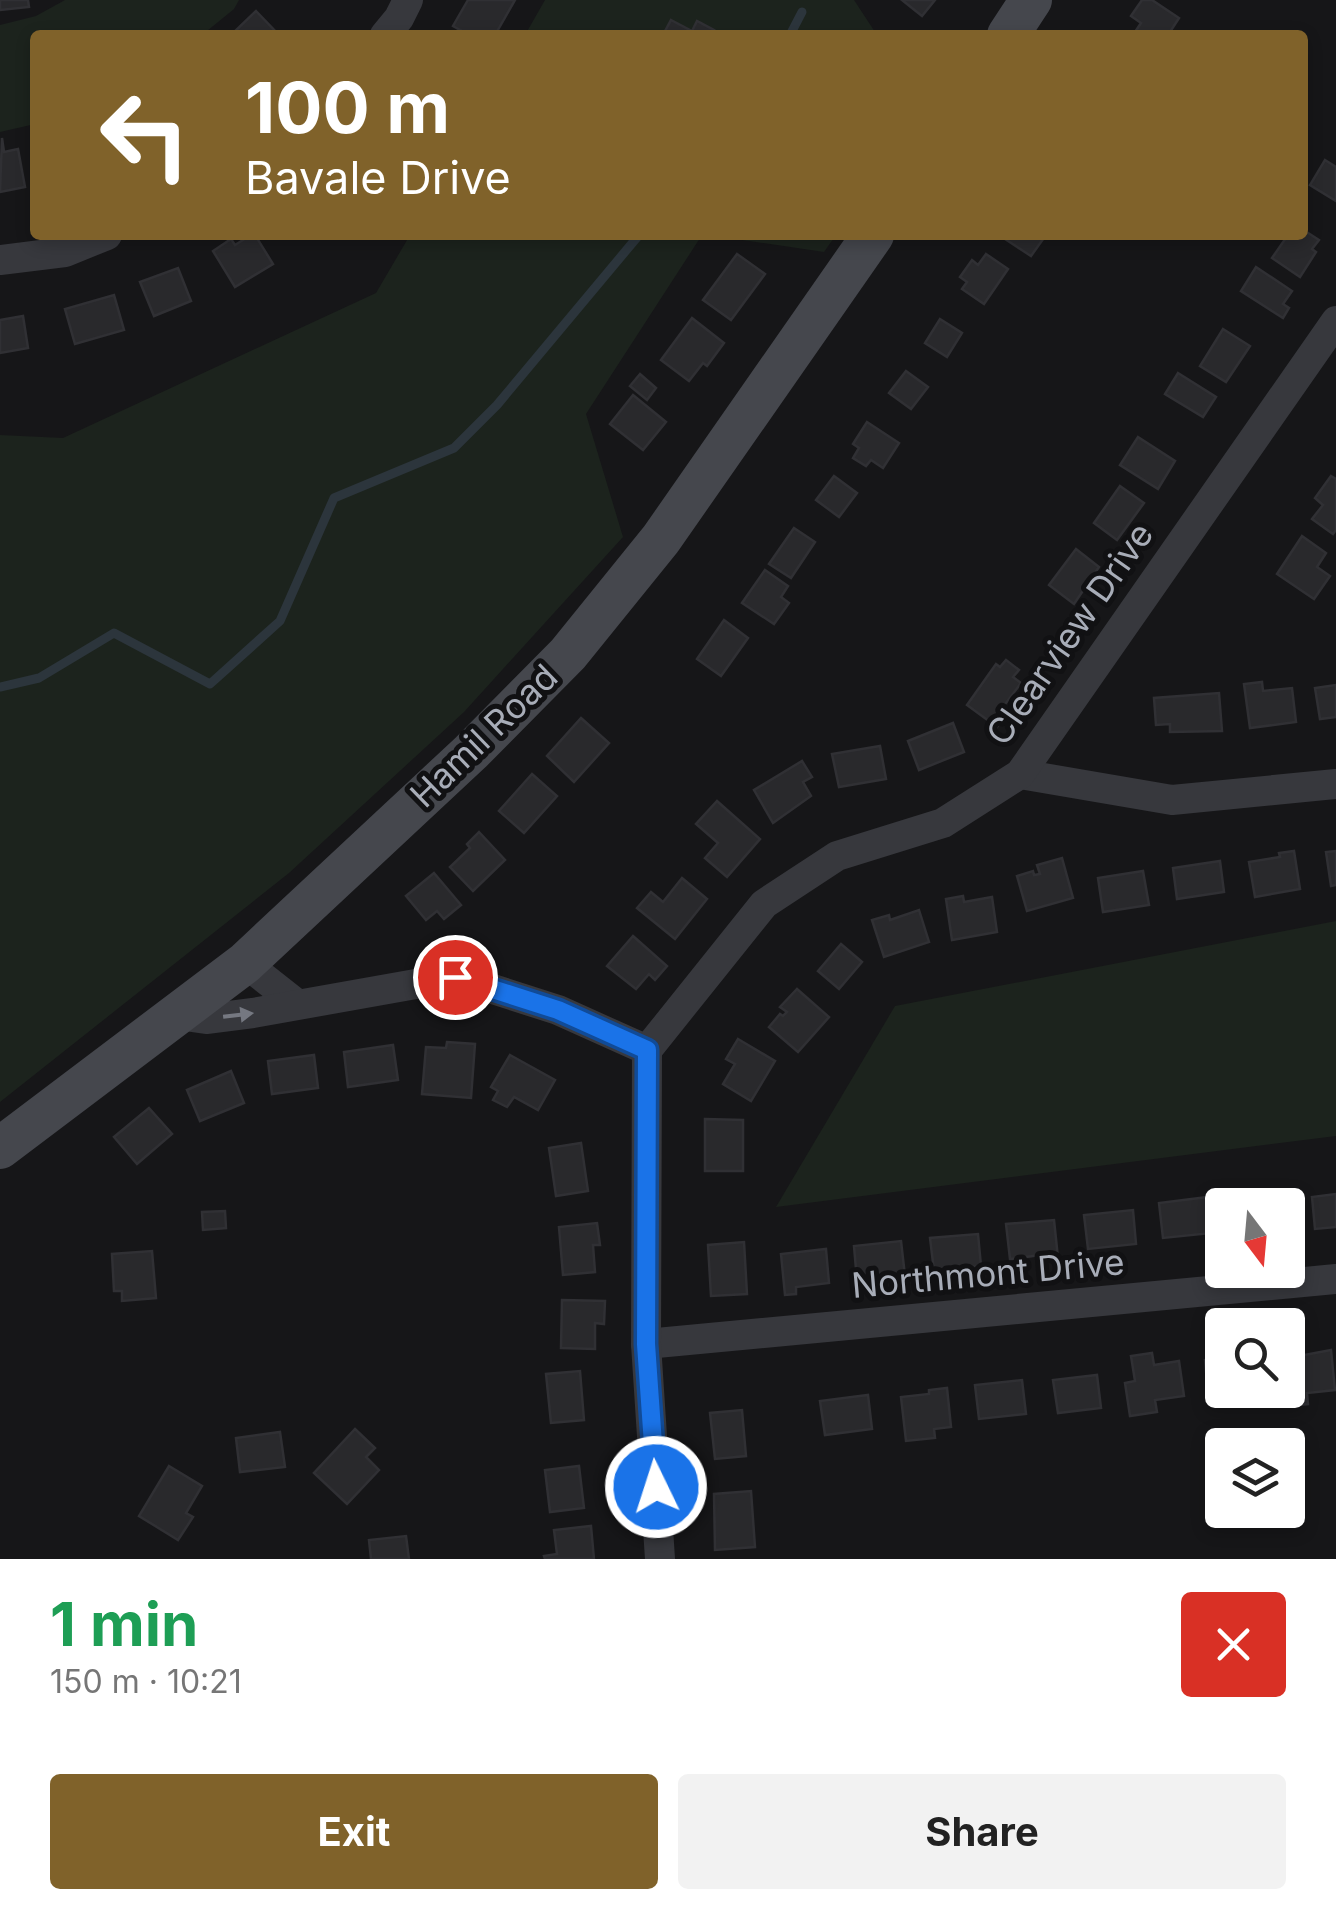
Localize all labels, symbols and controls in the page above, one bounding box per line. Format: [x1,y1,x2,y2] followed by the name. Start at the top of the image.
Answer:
[245,65,450,150] text: 100 m
[80,70,210,200] icon: left
[245,150,511,205] text: Bavale Drive
[977,514,1161,753] street label: Clearview Drive
[401,655,565,816] street label: Hamil Road
[413,935,498,1020] pin
[428,950,483,1005] icon: arrive
[223,1007,254,1023] one-way arrow
[1205,1188,1305,1288] north arrow
[1205,1188,1305,1528] map controls
[850,1240,1126,1306] street label: Northmont Drive
[1205,1308,1305,1408] button: search
[1205,1428,1305,1528] button: layers
[604,1435,708,1539] position arrow
[50,1588,198,1660] text: 1 min
[1181,1592,1286,1697] button: close
[50,1662,242,1701] text: 150 m · 10:21
[50,1774,658,1889] button: Exit
[678,1774,1286,1889] button: Share

